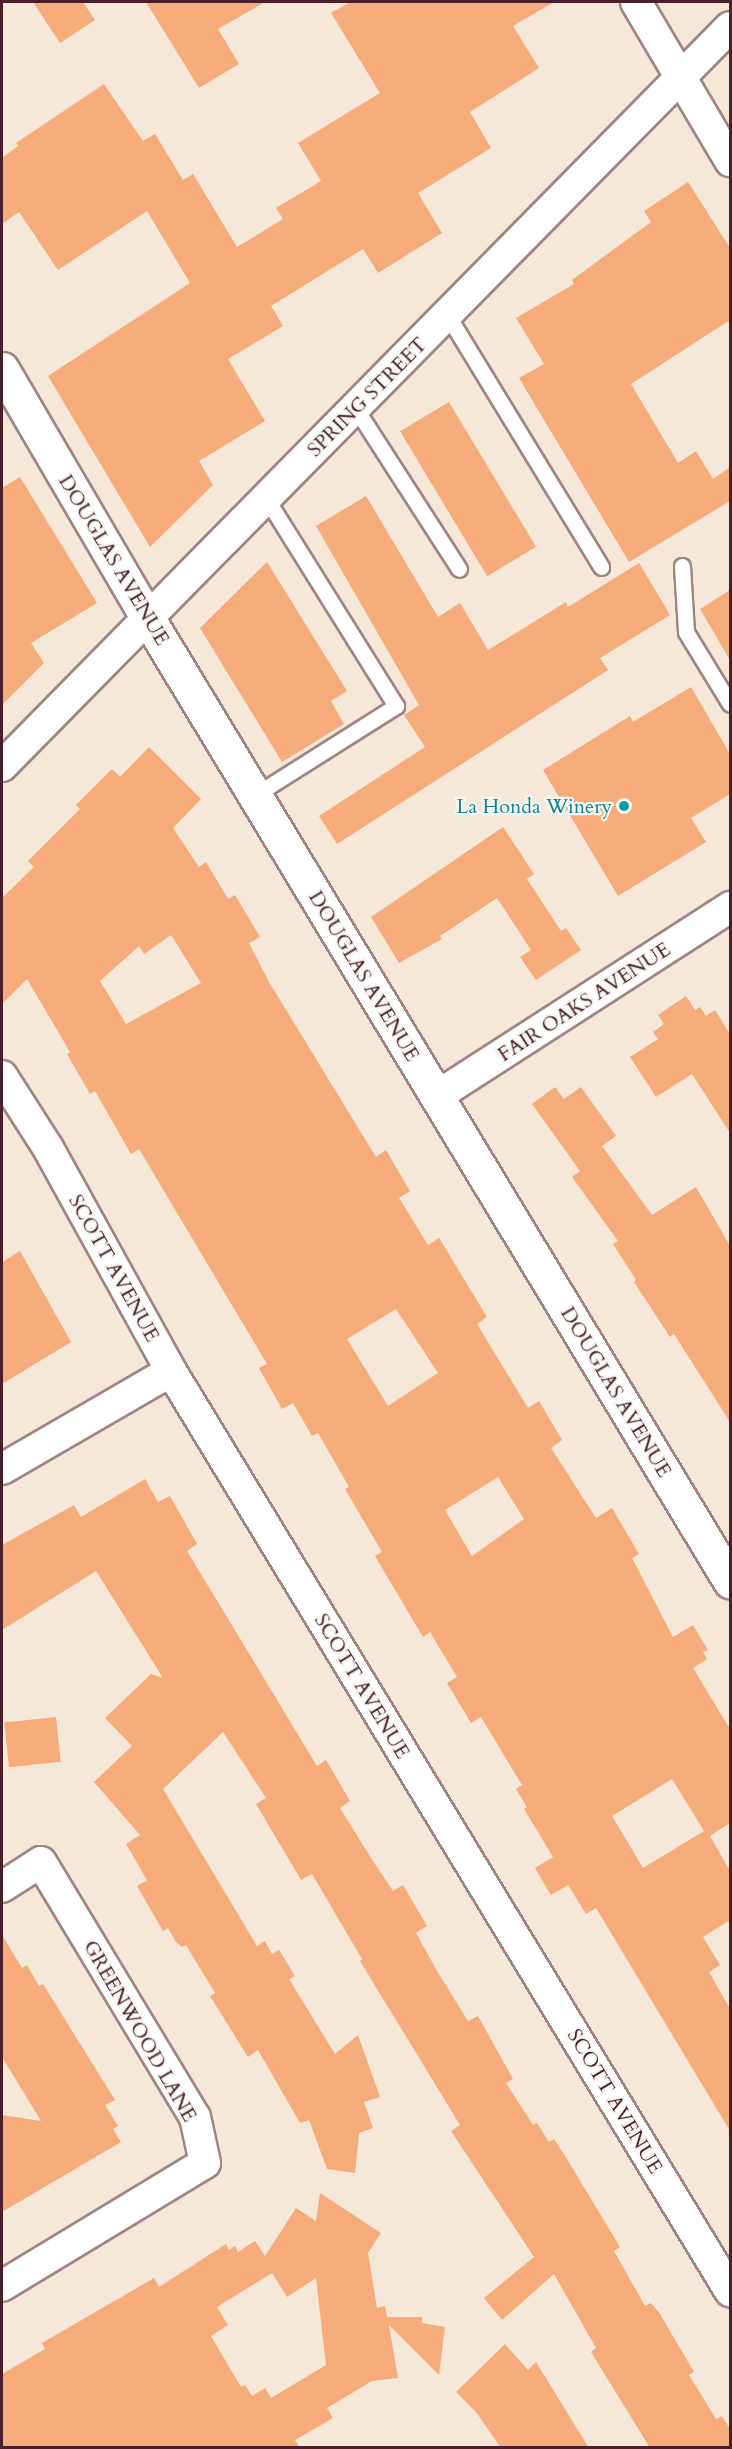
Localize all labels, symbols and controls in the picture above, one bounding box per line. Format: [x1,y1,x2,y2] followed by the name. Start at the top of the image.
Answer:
[302,332,432,462] street label: SPRING STREET
[54,470,174,650] street label: DOUGLAS AVENUE
[456,794,612,818] place label: La Honda Winery
[617,799,631,813] marker: La Honda Winery
[304,886,424,1066] street label: DOUGLAS AVENUE
[493,937,675,1067] street label: FAIR OAKS AVENUE
[64,1190,164,1346] street label: SCOTT AVENUE
[556,1302,676,1482] street label: DOUGLAS AVENUE
[309,1609,415,1763] street label: SCOTT AVENUE
[78,1936,202,2126] street label: GREENWOOD LANE
[562,2024,668,2178] street label: SCOTT AVENUE

